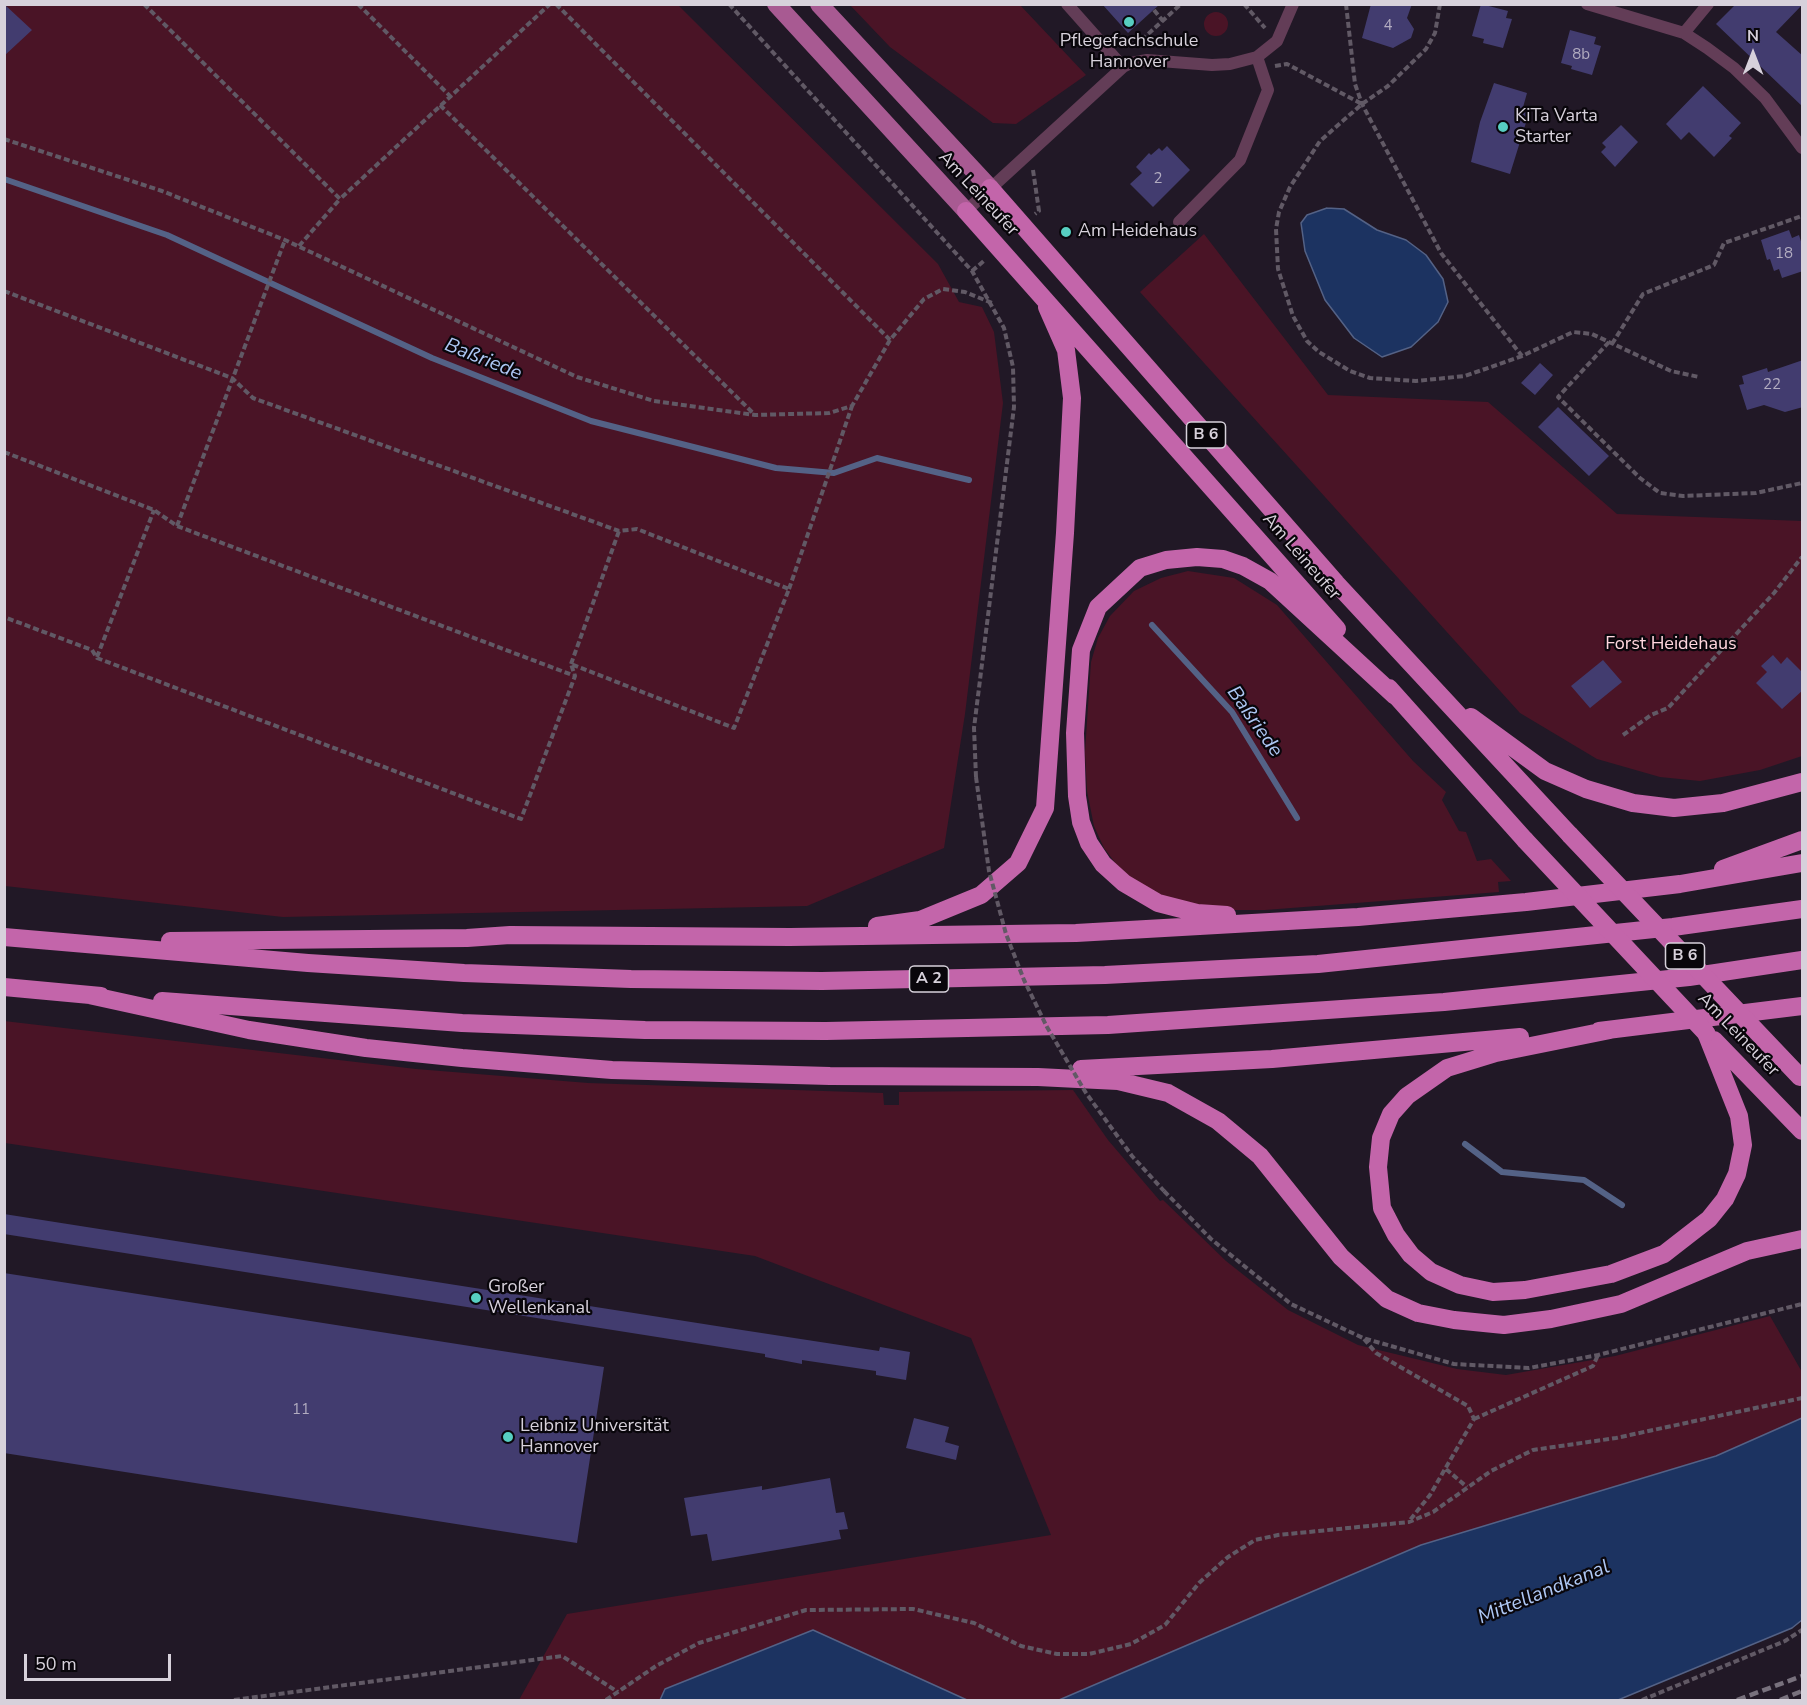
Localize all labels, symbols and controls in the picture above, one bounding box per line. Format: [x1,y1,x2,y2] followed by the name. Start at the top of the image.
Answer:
[1122,15,1136,29] marker: Pflegefachschule Hannover
[1384,17,1392,35] house number: 4
[1723,24,1783,84] north arrow
[1747,25,1759,47] text: N
[1060,31,1198,74] place label: Pflegefachschule Hannover
[1572,46,1590,64] house number: 8b
[1515,106,1598,148] place label: KiTa Varta Starter
[1496,120,1510,134] marker: KiTa Varta Starter
[933,147,1023,241] street label: Am Leineufer
[1154,170,1162,188] house number: 2
[1078,221,1197,243] place label: Am Heidehaus
[1059,225,1073,239] marker: Am Heidehaus
[1775,245,1793,263] house number: 18
[441,334,525,386] water label: Baßriede
[1763,376,1781,394] house number: 22
[1186,422,1226,448] road number: B 6
[1257,509,1345,605] street label: Am Leineufer
[1605,634,1737,656] park label: Forst Heidehaus
[1221,682,1287,762] water label: Baßriede
[1666,943,1704,969] road number: B 6
[910,966,948,992] road number: A 2
[1693,989,1783,1081] street label: Am Leineufer
[488,1277,590,1320] place label: Großer Wellenkanal
[469,1291,483,1305] marker: Großer Wellenkanal
[292,1401,310,1419] house number: 11
[520,1416,669,1458] place label: Leibniz Universität Hannover
[501,1430,515,1444] marker: Leibniz Universität Hannover
[1475,1556,1613,1630] water label: Mittellandkanal
[27,1642,174,1680] scale bar
[35,1652,77,1676] text: 50 m

